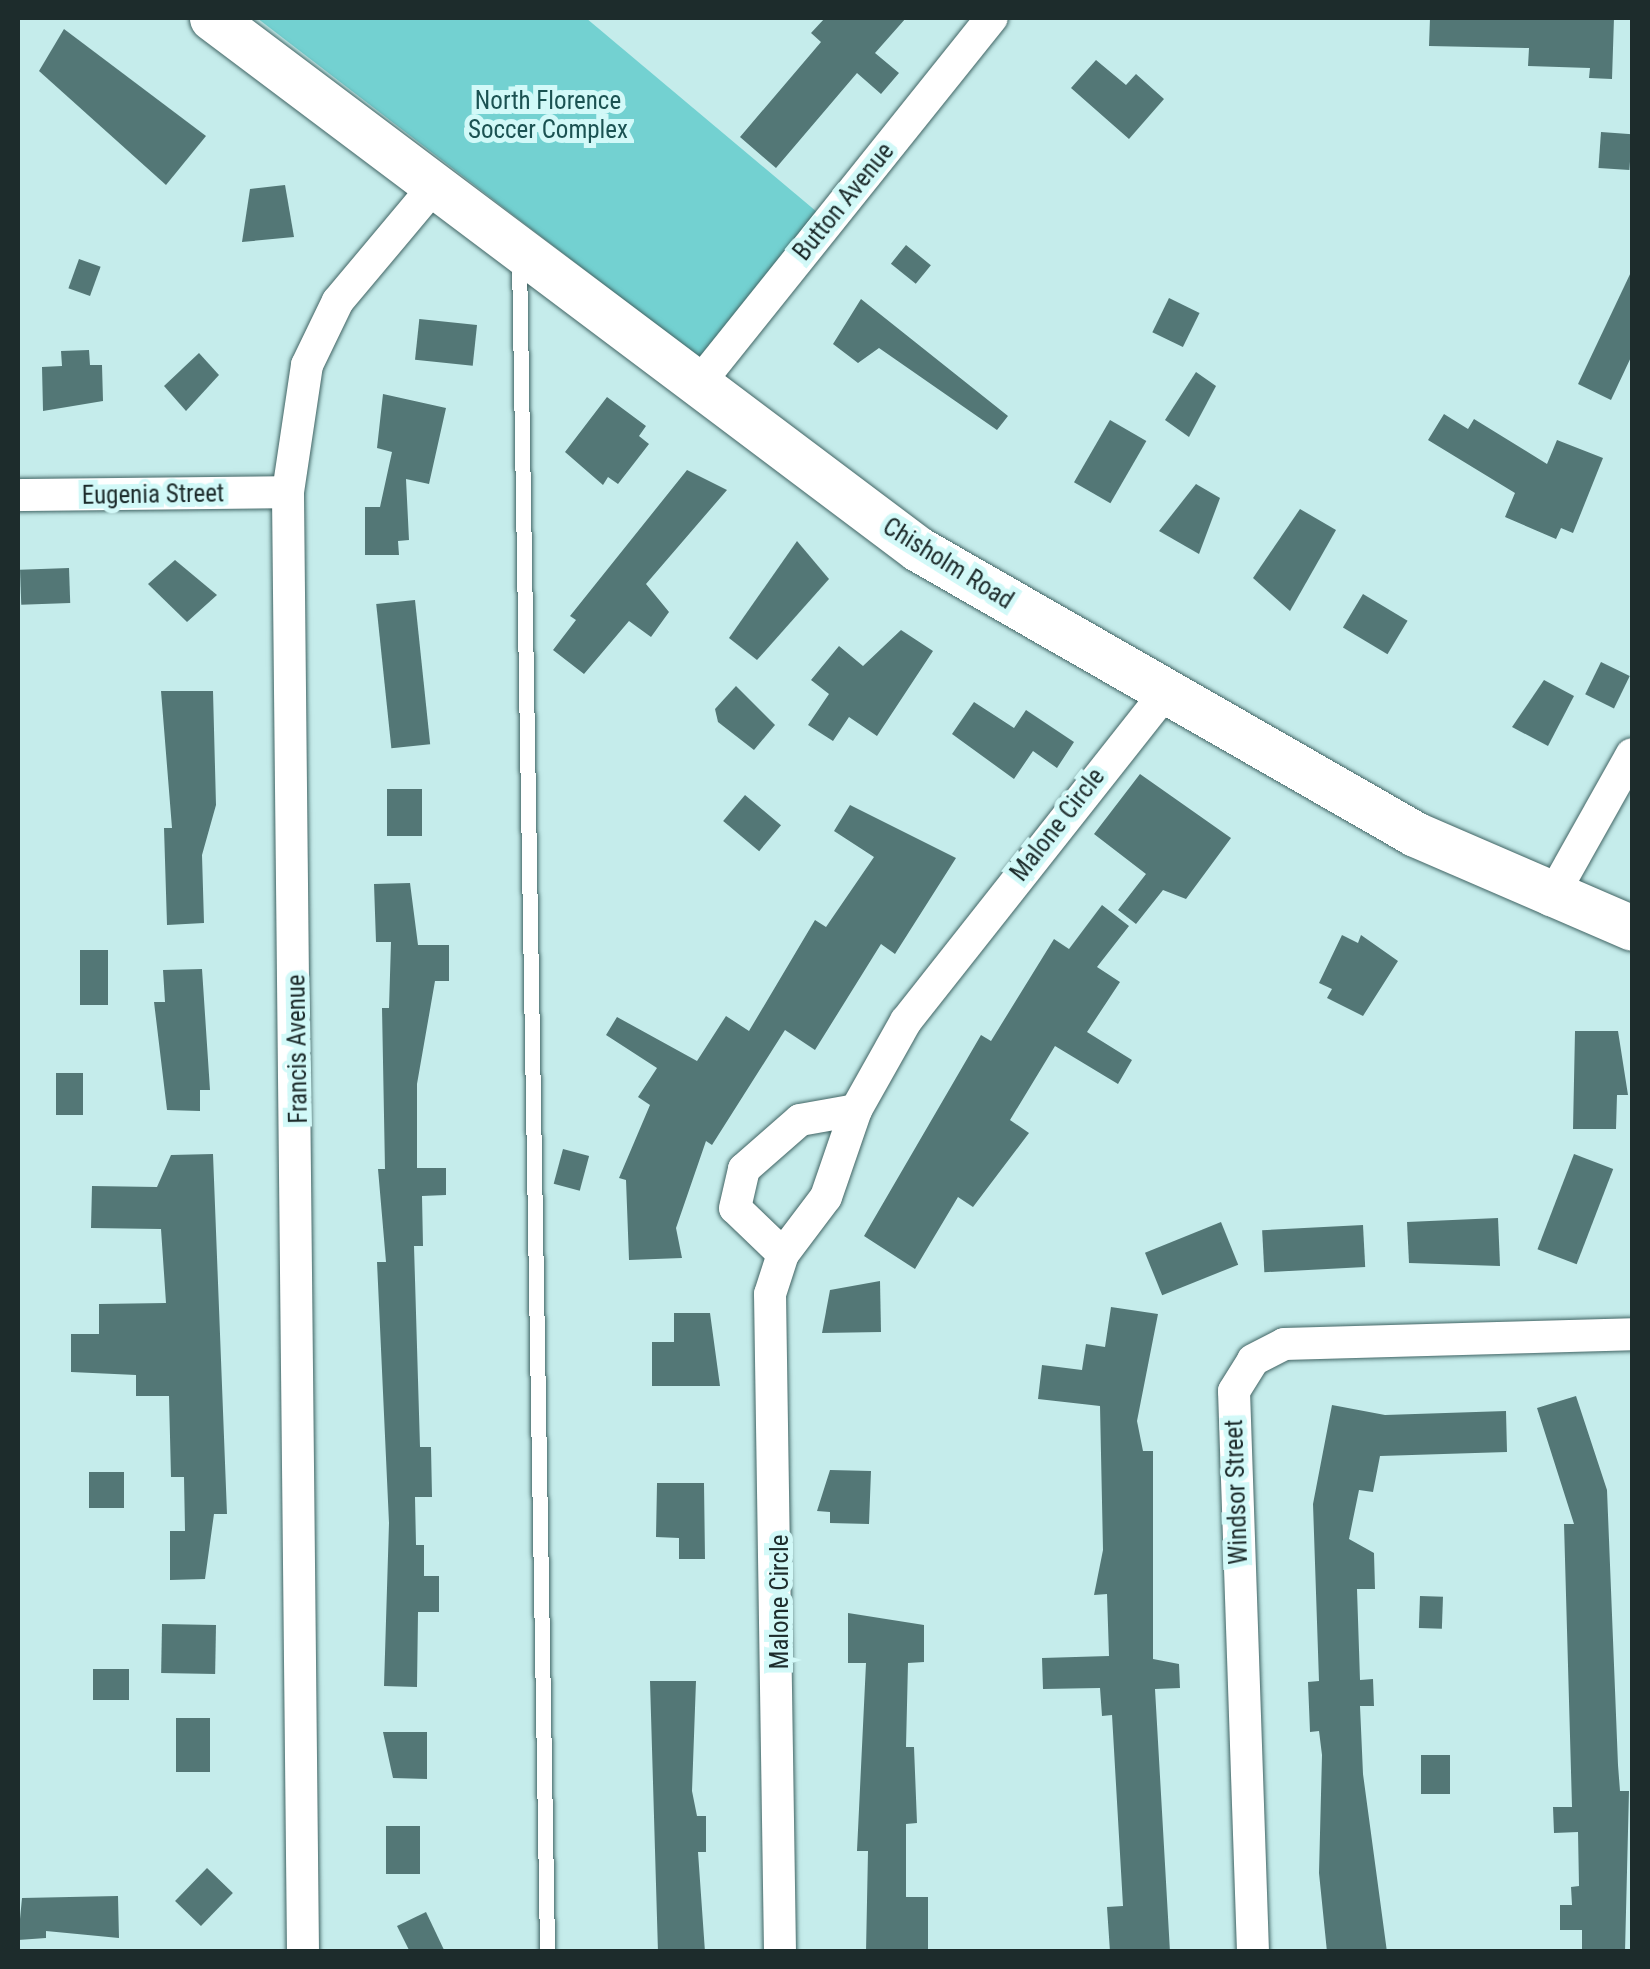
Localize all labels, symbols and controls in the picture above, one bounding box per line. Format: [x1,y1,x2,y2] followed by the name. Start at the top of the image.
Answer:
[468,87,628,146] park label: North Florence Soccer Complex
[787,137,901,267] street label: Button Avenue
[82,479,224,511] street label: Eugenia Street
[877,512,1019,616] street label: Chisholm Road
[1005,763,1111,887] street label: Malone Circle
[282,974,314,1124] street label: Francis Avenue
[1219,1419,1255,1565] street label: Windsor Street
[765,1534,795,1670] street label: Malone Circle

